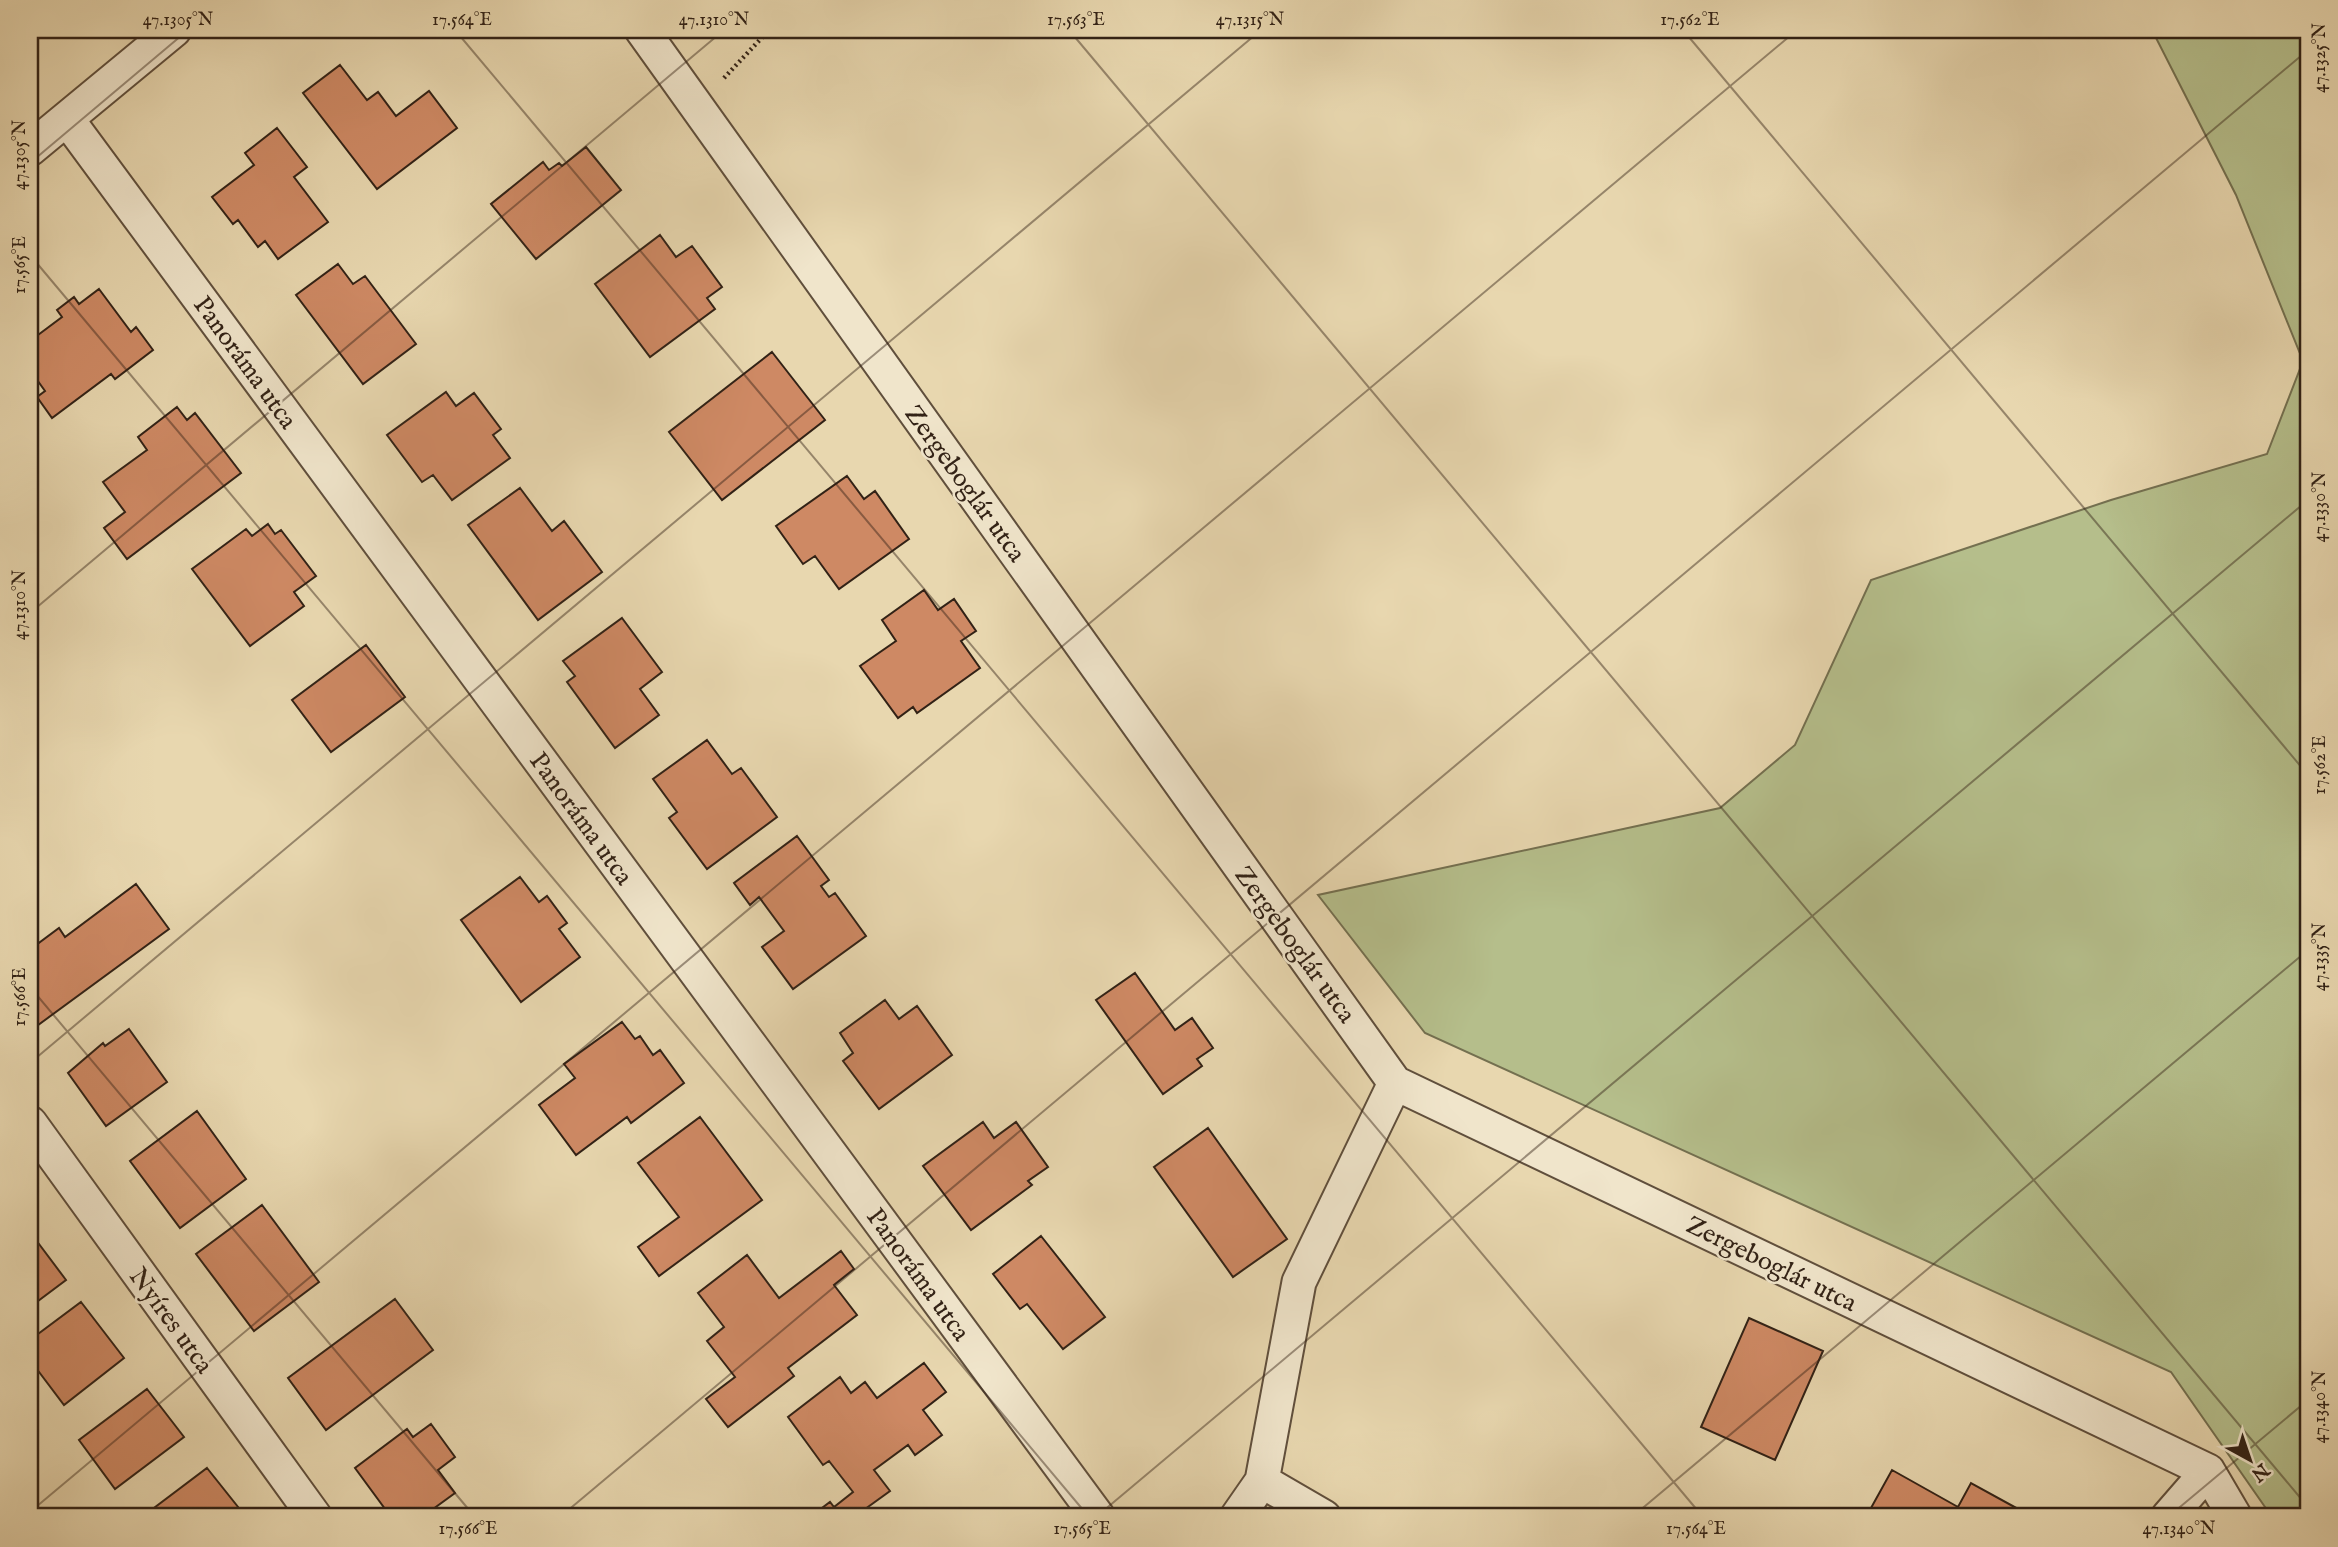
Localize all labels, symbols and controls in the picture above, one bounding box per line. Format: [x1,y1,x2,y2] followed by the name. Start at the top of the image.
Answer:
[143,9,214,32] text: 47.1305°N
[432,9,492,32] text: 17.564°E
[679,9,750,32] text: 47.1310°N
[1047,9,1105,32] text: 17.563°E
[1216,9,1285,32] text: 47.1315°N
[1660,9,1720,32] text: 17.562°E
[2309,22,2332,93] text: 47.1325°N
[9,119,32,190] text: 47.1305°N
[9,236,32,294] text: 17.565°E
[185,290,305,436] street label: Panoráma utca
[897,399,1033,570] street label: Zergeboglár utca
[2309,471,2332,542] text: 47.1330°N
[9,569,32,640] text: 47.1310°N
[2309,735,2332,795] text: 17.562°E
[521,746,641,892] street label: Panoráma utca
[1227,860,1363,1031] street label: Zergeboglár utca
[2309,922,2332,991] text: 47.1335°N
[9,968,32,1026] text: 17.566°E
[858,1202,978,1348] street label: Panoráma utca
[1680,1209,1863,1320] street label: Zergeboglár utca
[121,1261,221,1381] street label: Nyíres utca
[2309,1370,2332,1443] text: 47.1340°N
[2216,1424,2286,1494] north arrow
[2245,1456,2274,1486] text: N
[439,1518,497,1541] text: 17.566°E
[1053,1518,1111,1541] text: 17.565°E
[1666,1518,1726,1541] text: 17.564°E
[2143,1518,2216,1541] text: 47.1340°N

